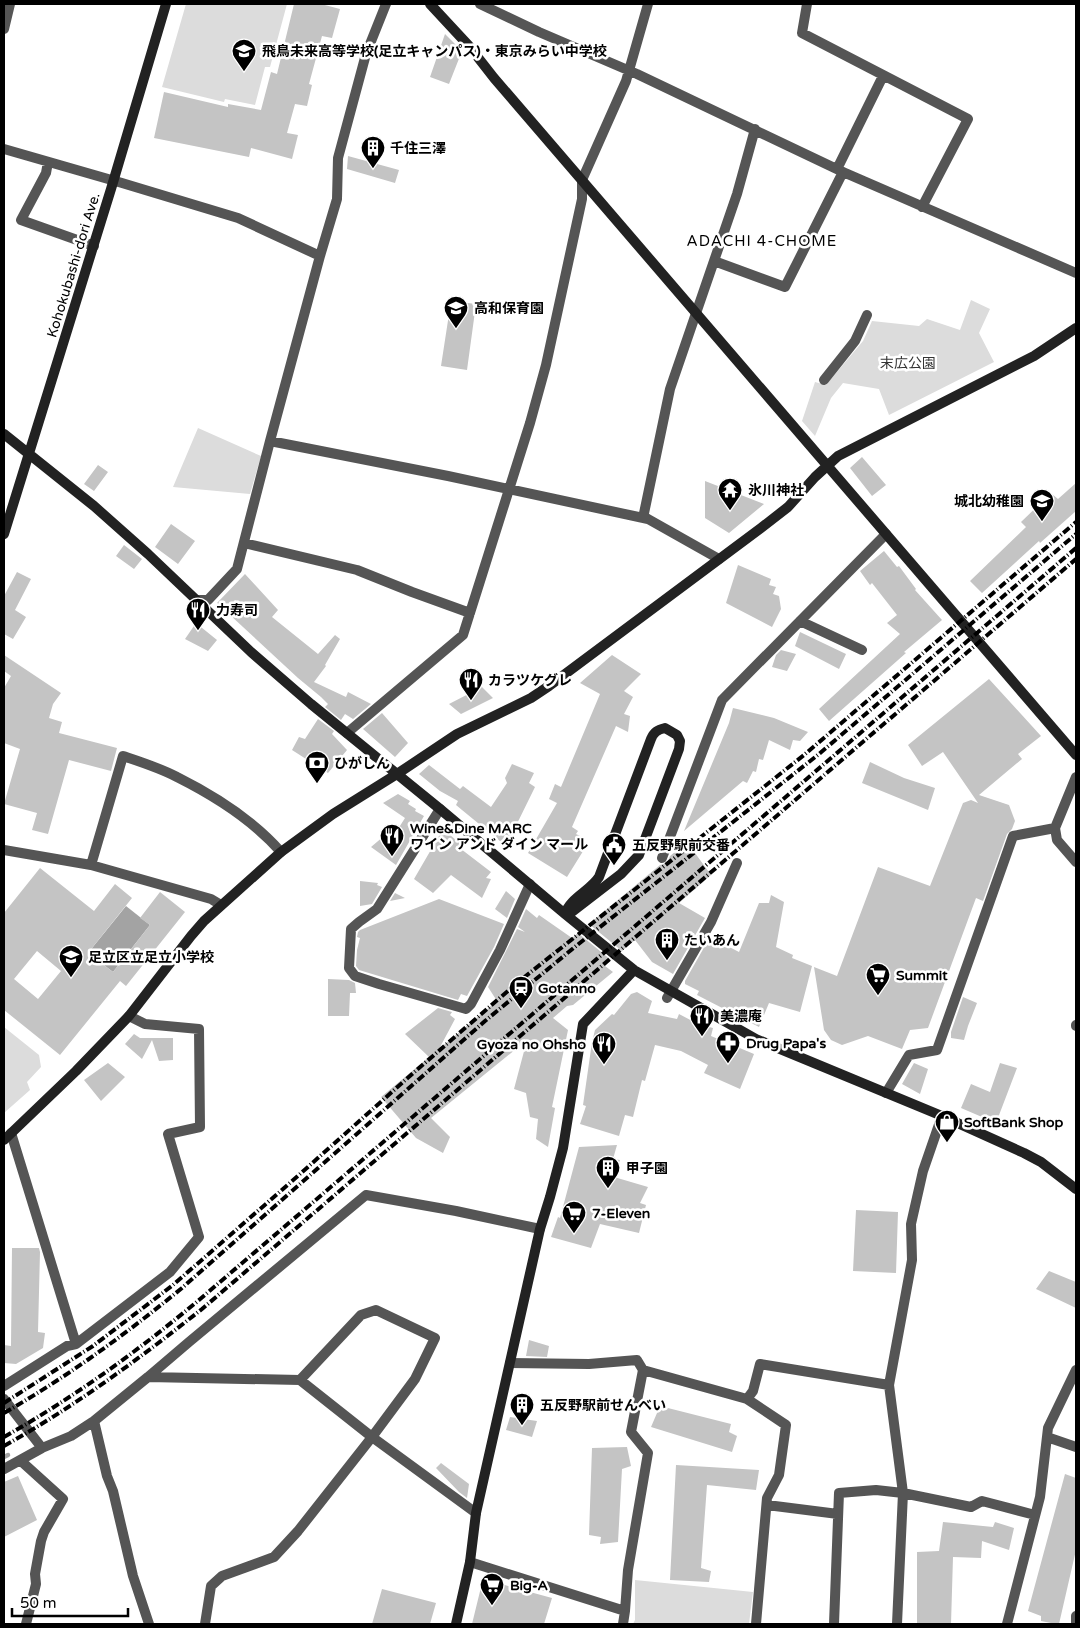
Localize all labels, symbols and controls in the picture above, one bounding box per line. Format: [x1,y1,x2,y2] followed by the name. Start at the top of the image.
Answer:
[231,38,257,72] school or university icon: 飛鳥未来高等学校(足立キャンパス)・東京みらい中学校
[262,43,607,60] place label: 飛鳥未来高等学校(足立キャンパス)・東京みらい中学校
[360,135,386,169] building icon: 千住三澤
[390,140,446,157] place label: 千住三澤
[43,191,104,340] street label: Kohokubashi-dori Ave.
[687,232,837,250] district label: ADACHI 4-CHOME
[443,295,469,329] school or university icon: 高和保育園
[474,300,544,317] place label: 高和保育園
[880,355,936,372] park label: 末広公園
[717,477,743,511] temple icon: 氷川神社
[748,482,804,499] place label: 氷川神社
[1029,488,1055,522] school or university icon: 城北幼稚園
[954,493,1024,510] place label: 城北幼稚園
[185,597,211,631] restaurant icon: 力寿司
[216,602,258,619] place label: 力寿司
[458,667,484,701] restaurant icon: カラツケグレ
[488,672,572,689] place label: カラツケグレ
[304,750,330,784] bank icon: ひがしん
[334,755,390,772] place label: ひがしん
[410,820,588,853] place label: Wine&Dine MARC ワイン アンド ダイン マール
[379,823,405,857] restaurant icon: Wine&Dine MARC ワイン アンド ダイン マール
[601,832,627,866] public building icon: 五反野駅前交番
[632,837,730,854] place label: 五反野駅前交番
[654,927,680,961] building icon: たいあん
[684,932,740,949] place label: たいあん
[58,944,84,978] school or university icon: 足立区立足立小学校
[88,949,214,966] place label: 足立区立足立小学校
[865,962,891,996] supermarket icon: Summit
[896,967,948,984] place label: Summit
[508,975,534,1009] station icon: Gotanno
[538,980,596,997] place label: Gotanno
[689,1003,715,1037] restaurant icon: 美濃庵
[720,1008,762,1025] place label: 美濃庵
[715,1030,741,1064] pharmacy icon: Drug Papa's
[591,1031,617,1065] restaurant icon: Gyoza no Ohsho
[746,1035,826,1052] place label: Drug Papa's
[477,1036,586,1053] place label: Gyoza no Ohsho
[934,1109,960,1143] shop icon: SoftBank Shop
[964,1114,1064,1131] place label: SoftBank Shop
[595,1155,621,1189] building icon: 甲子園
[626,1160,668,1177] place label: 甲子園
[561,1200,587,1234] supermarket icon: 7-Eleven
[592,1205,650,1222] place label: 7-Eleven
[509,1392,535,1426] building icon: 五反野駅前せんべい
[540,1397,666,1414] place label: 五反野駅前せんべい
[479,1572,505,1606] supermarket icon: Big-A
[510,1577,548,1594] place label: Big-A
[12,1586,129,1618] scale bar
[20,1594,57,1612] text: 50 m

